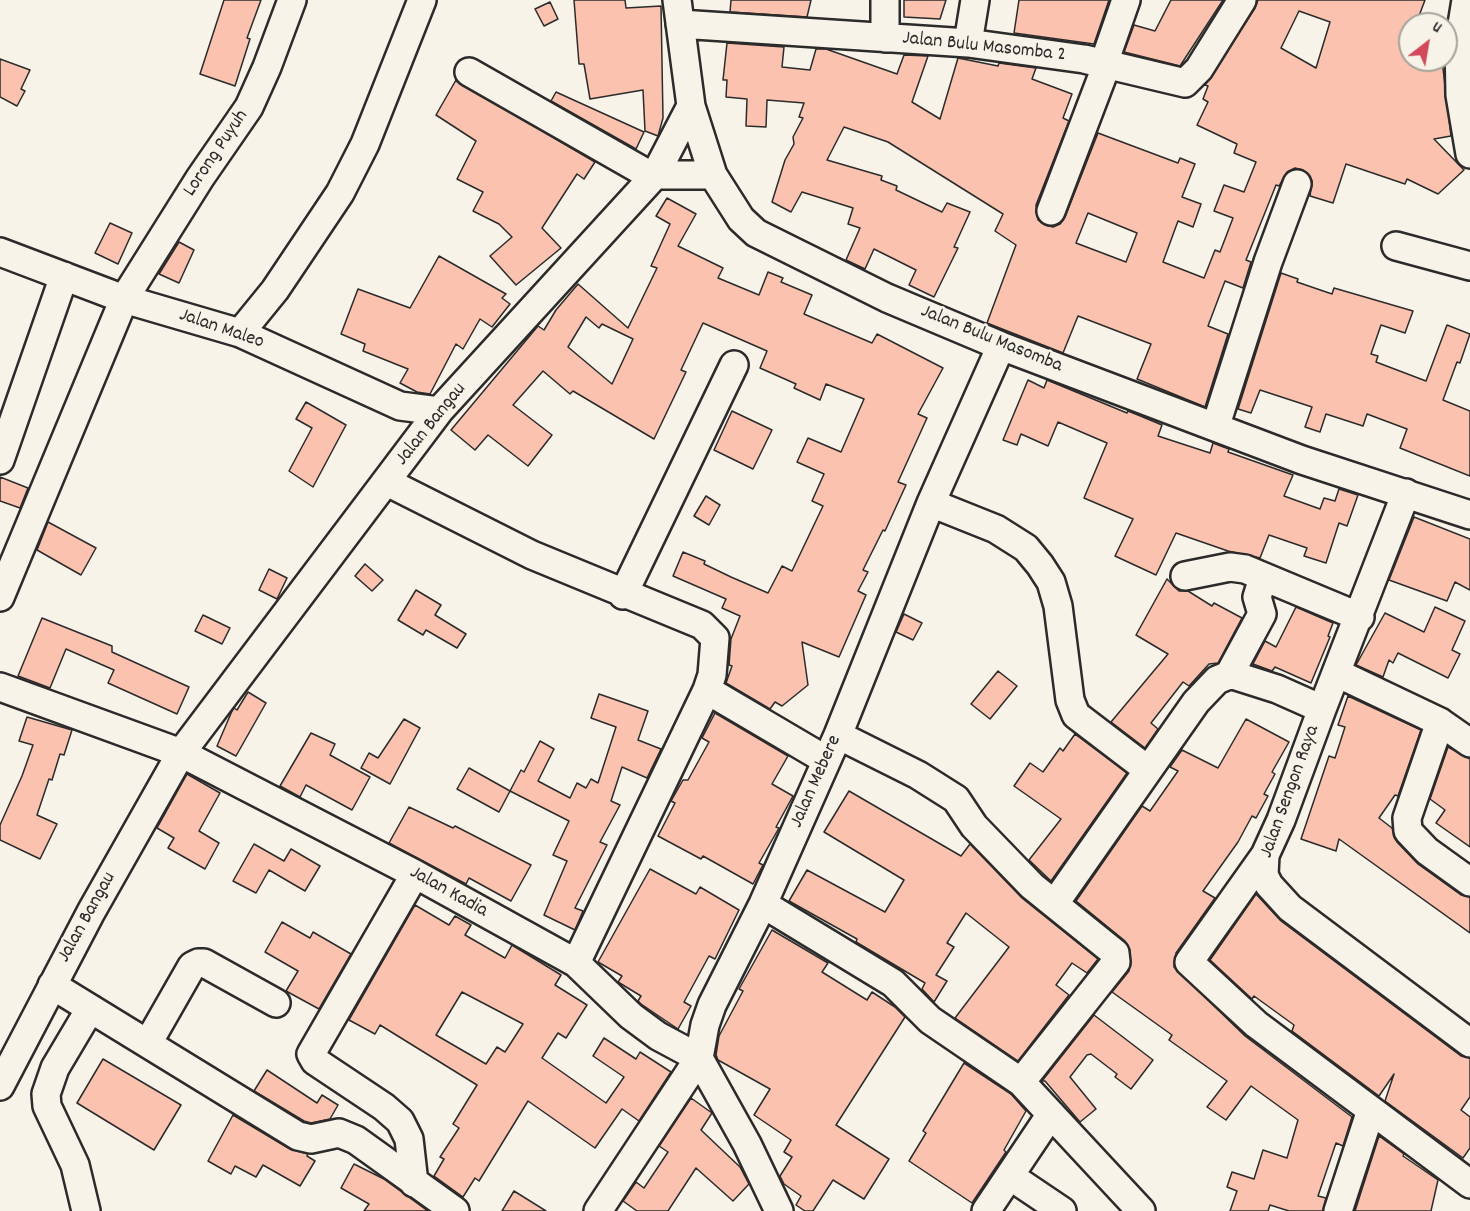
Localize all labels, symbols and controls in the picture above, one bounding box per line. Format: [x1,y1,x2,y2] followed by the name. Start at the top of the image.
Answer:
[1398,12,1458,72] north arrow
[1427,16,1446,40] text: U
[901,27,1067,69] street label: Jalan Bulu Masomba 2
[179,106,255,202] street label: Lorong Puyuh
[917,301,1065,379] street label: Jalan Bulu Masomba
[175,304,267,356] street label: Jalan Maleo
[391,379,473,471] street label: Jalan Bangau
[1256,722,1326,862] street label: Jalan Sengon Raya
[786,732,848,832] street label: Jalan Mebere
[405,862,491,924] street label: Jalan Kadia
[53,869,123,967] street label: Jalan Bangau

